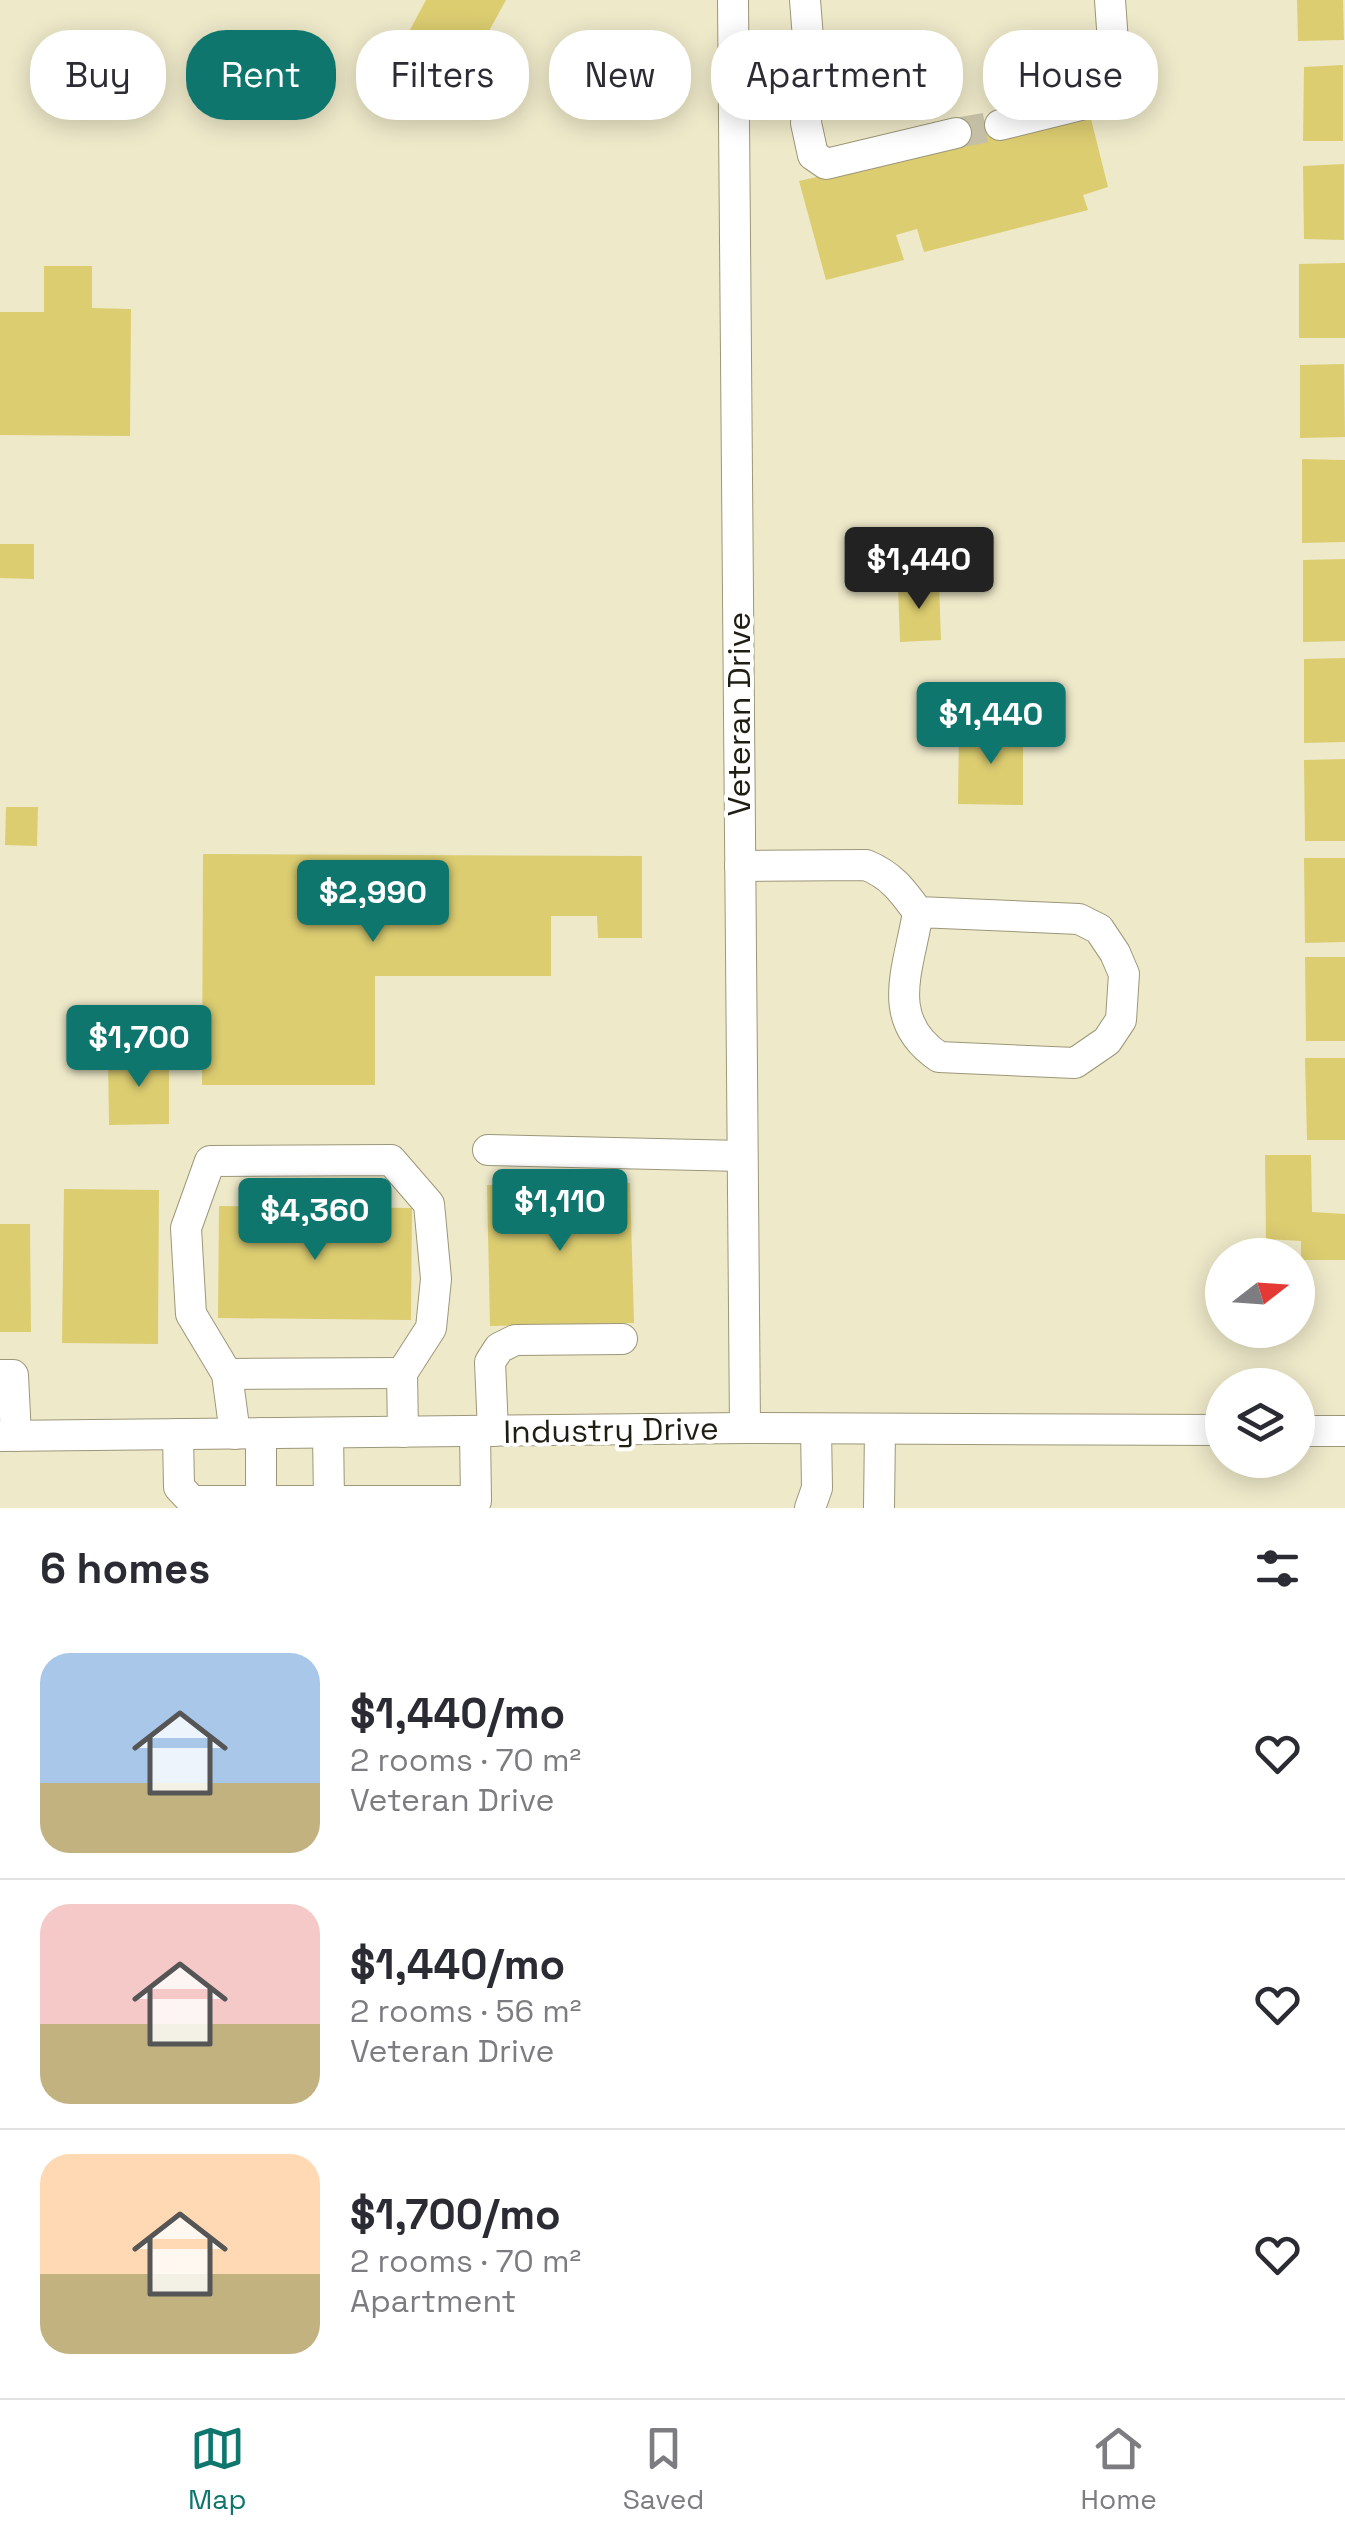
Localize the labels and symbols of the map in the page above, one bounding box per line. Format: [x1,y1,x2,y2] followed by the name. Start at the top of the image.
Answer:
[838,527,1000,612] pin: $1,440
[719,612,759,816] street label: Veteran Drive
[910,682,1072,767] pin: $1,440
[292,860,454,945] pin: $2,990
[58,1005,220,1090] pin: $1,700
[479,1169,641,1254] pin: $1,110
[234,1178,396,1263] pin: $4,360
[1205,1238,1315,1348] north arrow
[503,1408,719,1452] street label: Industry Drive

